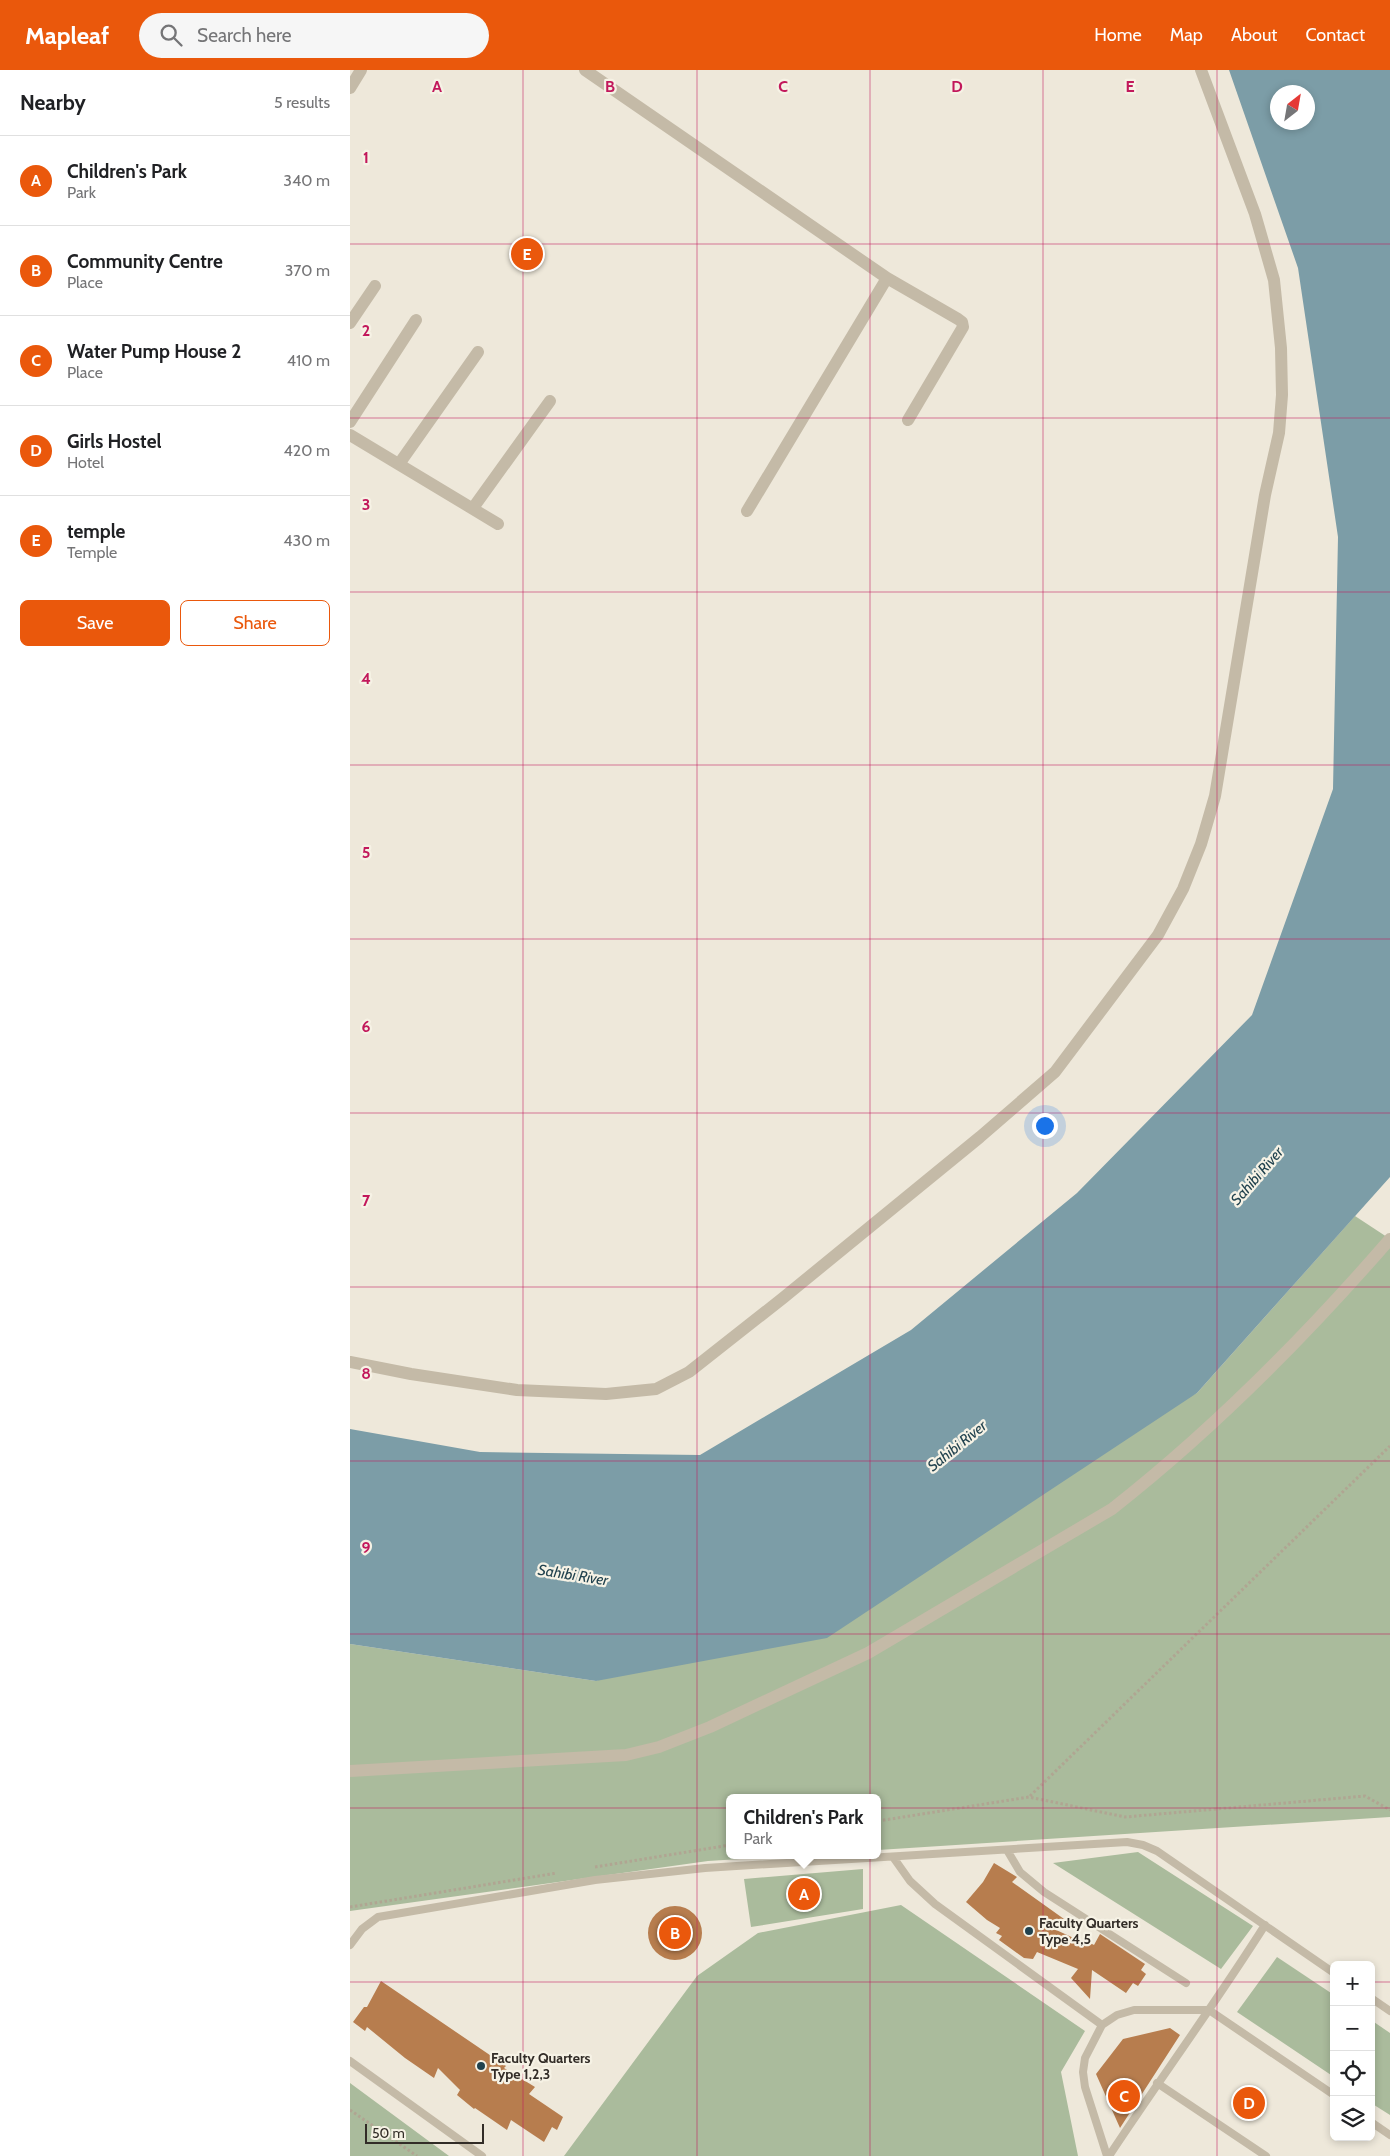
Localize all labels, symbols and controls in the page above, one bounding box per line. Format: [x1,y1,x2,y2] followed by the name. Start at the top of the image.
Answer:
[139,13,489,58] search box
[25,21,109,50] text: Mapleaf
[157,21,185,49] icon: search
[197,24,291,47] text: Search here
[1094,24,1142,46] text: Home
[1170,24,1203,46] text: Map
[1231,24,1277,46] text: About
[1305,24,1365,46] text: Contact
[432,77,442,96] text: A
[605,77,615,96] text: B
[778,77,788,96] text: C
[951,77,963,96] text: D
[1125,77,1135,96] text: E
[1270,85,1315,130] north arrow
[20,90,86,115] text: Nearby
[274,93,330,112] text: 5 results
[363,148,369,167] text: 1
[67,160,187,183] text: Children's Park
[31,171,41,190] text: A
[283,171,330,190] text: 340 m
[67,183,96,202] text: Park
[511,235,543,273] pin: E
[67,250,223,273] text: Community Centre
[31,261,41,280] text: B
[285,261,330,280] text: 370 m
[67,273,103,292] text: Place
[362,321,370,340] text: 2
[67,340,241,363] text: Water Pump House 2
[31,351,41,370] text: C
[287,351,330,370] text: 410 m
[67,363,103,382] text: Place
[67,430,161,453] text: Girls Hostel
[30,441,42,460] text: D
[284,441,330,460] text: 420 m
[67,453,104,472] text: Hotel
[362,495,370,514] text: 3
[67,520,125,543] text: temple
[31,531,41,550] text: E
[283,531,330,550] text: 430 m
[67,543,117,562] text: Temple
[20,600,170,646] button: Save
[180,600,330,646] button: Share
[361,669,371,688] text: 4
[362,843,370,862] text: 5
[362,1017,371,1036] text: 6
[1032,1113,1058,1139] your location
[1227,1142,1288,1209] water label: Sahibi River
[362,1191,371,1210] text: 7
[361,1364,371,1383] text: 8
[924,1416,991,1475] water label: Sahibi River
[362,1538,371,1557] text: 9
[537,1561,611,1590] water label: Sahibi River
[726,1794,881,1859] popup
[743,1806,864,1829] text: Children's Park
[743,1829,772,1848] text: Park
[788,1875,820,1913] pin: A
[659,1914,691,1952] pin: B
[1039,1914,1139,1948] place label: Faculty Quarters Type 4,5
[1023,1925,1035,1937] marker: Faculty Quarters Type 4,5
[1330,1961,1375,2141] map controls
[1330,1961,1375,2006] button: +
[1330,2006,1375,2051] button: −
[491,2049,591,2083] place label: Faculty Quarters Type 1,2,3
[1330,2051,1375,2096] button: locate
[475,2060,487,2072] marker: Faculty Quarters Type 1,2,3
[1108,2077,1140,2115] pin: C
[1233,2084,1265,2122] pin: D
[1330,2096,1375,2141] button: layers
[365,2121,484,2144] scale bar
[372,2124,405,2142] text: 50 m

